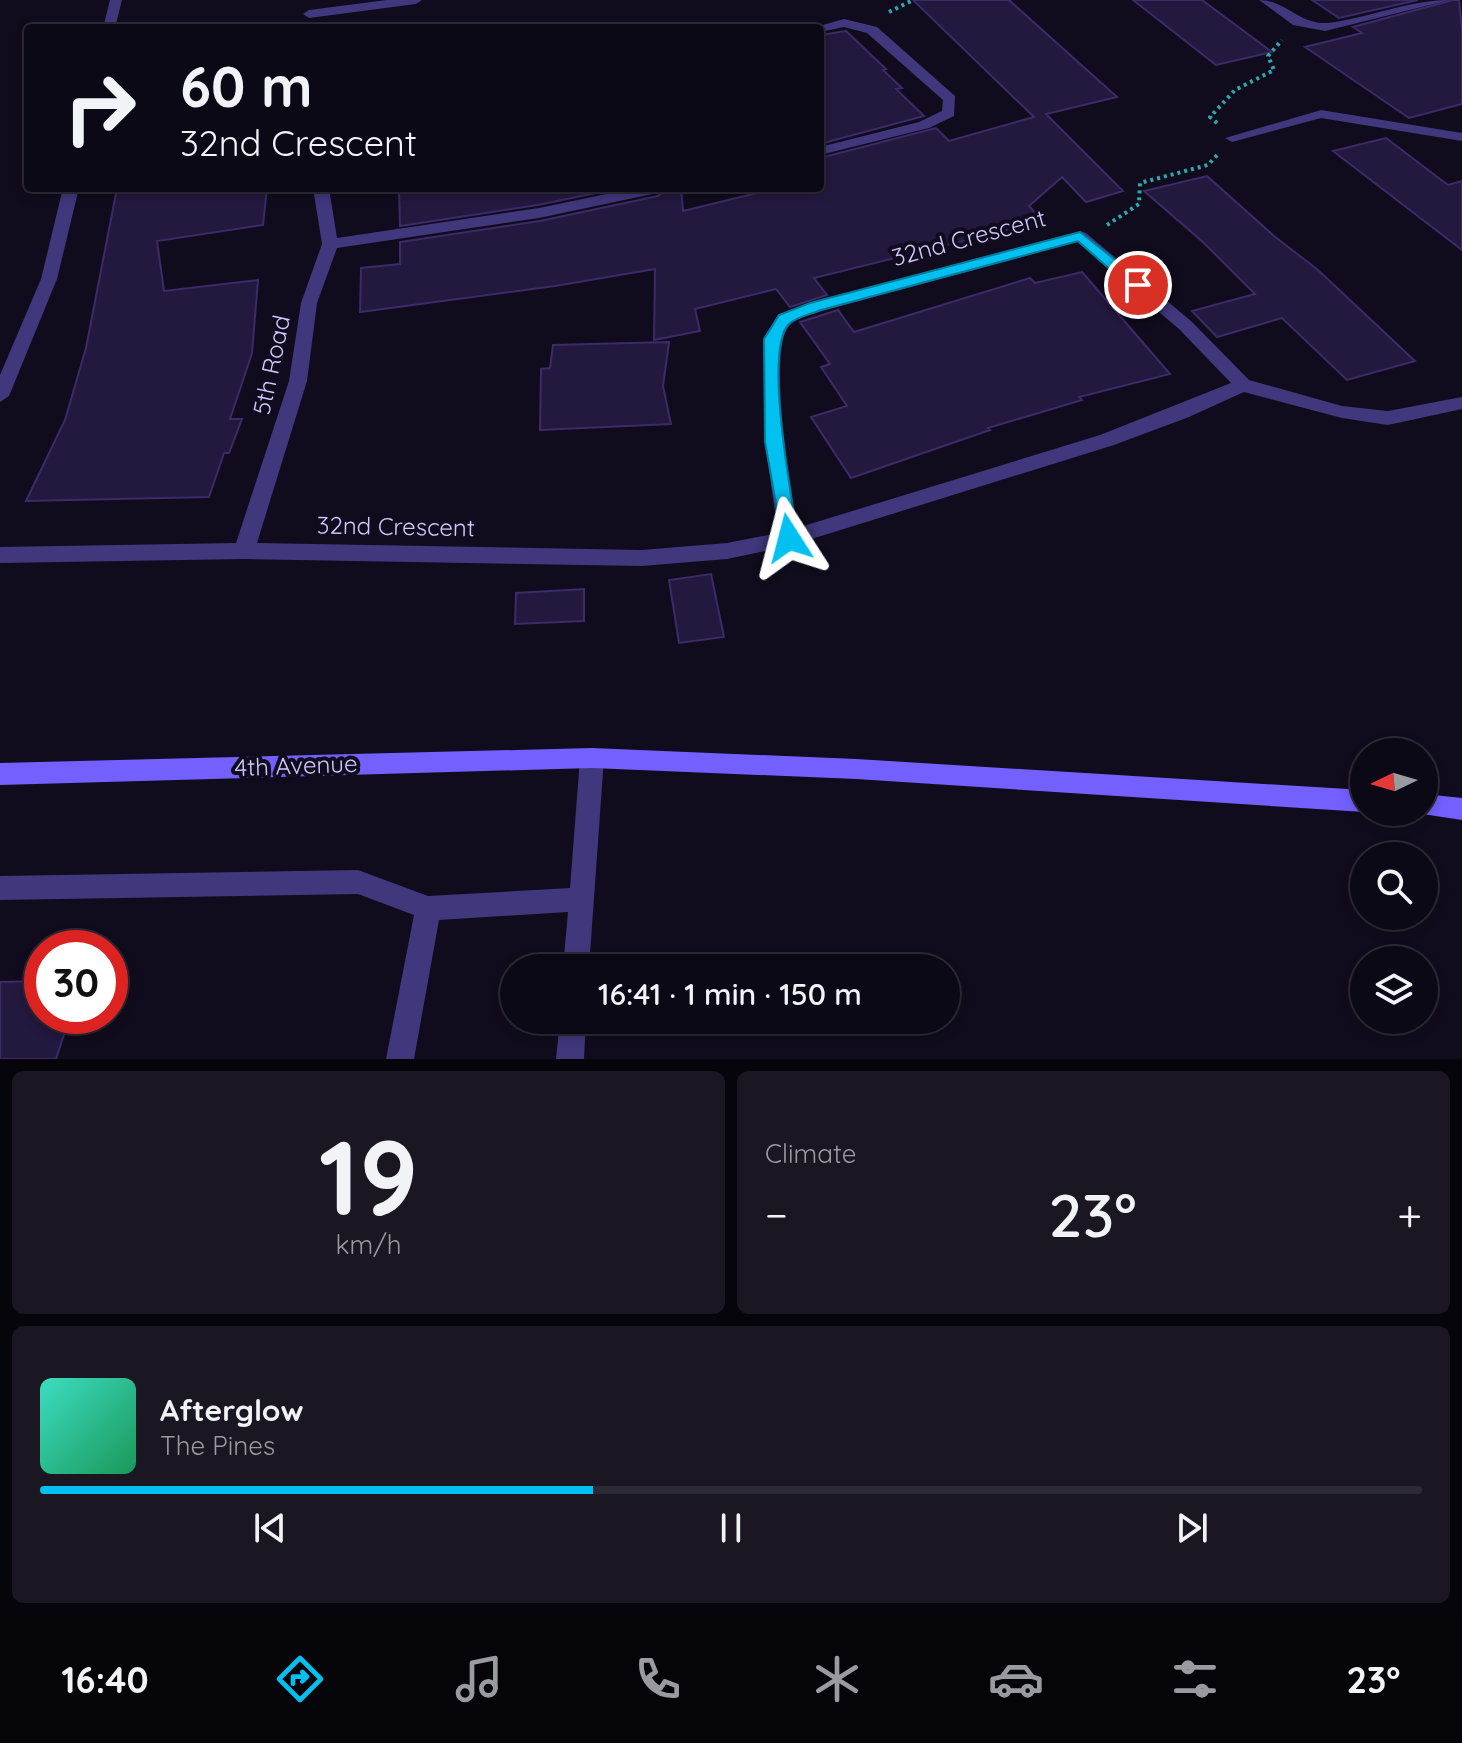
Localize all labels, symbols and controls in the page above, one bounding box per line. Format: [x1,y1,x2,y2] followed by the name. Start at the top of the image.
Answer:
[180,51,313,121] text: 60 m
[48,56,152,160] icon: right
[180,120,417,165] text: 32nd Crescent
[889,202,1049,272] street label: 32nd Crescent
[1104,251,1172,319] pin
[1116,263,1160,307] icon: arrive
[246,312,296,417] street label: 5th Road
[747,496,831,580] position arrow
[317,510,475,542] street label: 32nd Crescent
[1350,738,1438,826] north arrow
[1350,738,1438,1034] map controls
[234,748,358,782] street label: 4th Avenue
[1350,842,1438,930] button: search
[24,930,128,1034] speed limit sign: 30
[1350,946,1438,1034] button: layers
[598,975,862,1013] text: 16:41 · 1 min · 150 m
[319,1111,418,1241] text: 19
[765,1137,856,1170] text: Climate
[1048,1177,1137,1252] text: 23°
[765,1187,788,1242] text: −
[1397,1187,1422,1242] text: +
[336,1228,401,1261] text: km/h
[160,1391,303,1429] text: Afterglow
[160,1429,275,1462] text: The Pines
[248,1506,292,1550] icon: previous
[709,1506,753,1550] icon: pause
[1170,1506,1214,1550] icon: next
[272,1651,328,1707] icon: directions
[451,1651,507,1707] icon: music
[630,1651,686,1707] icon: phone
[809,1651,865,1707] icon: climate
[988,1651,1044,1707] icon: car
[1167,1651,1223,1707] icon: filters
[62,1657,149,1702] text: 16:40
[1346,1657,1400,1702] text: 23°

